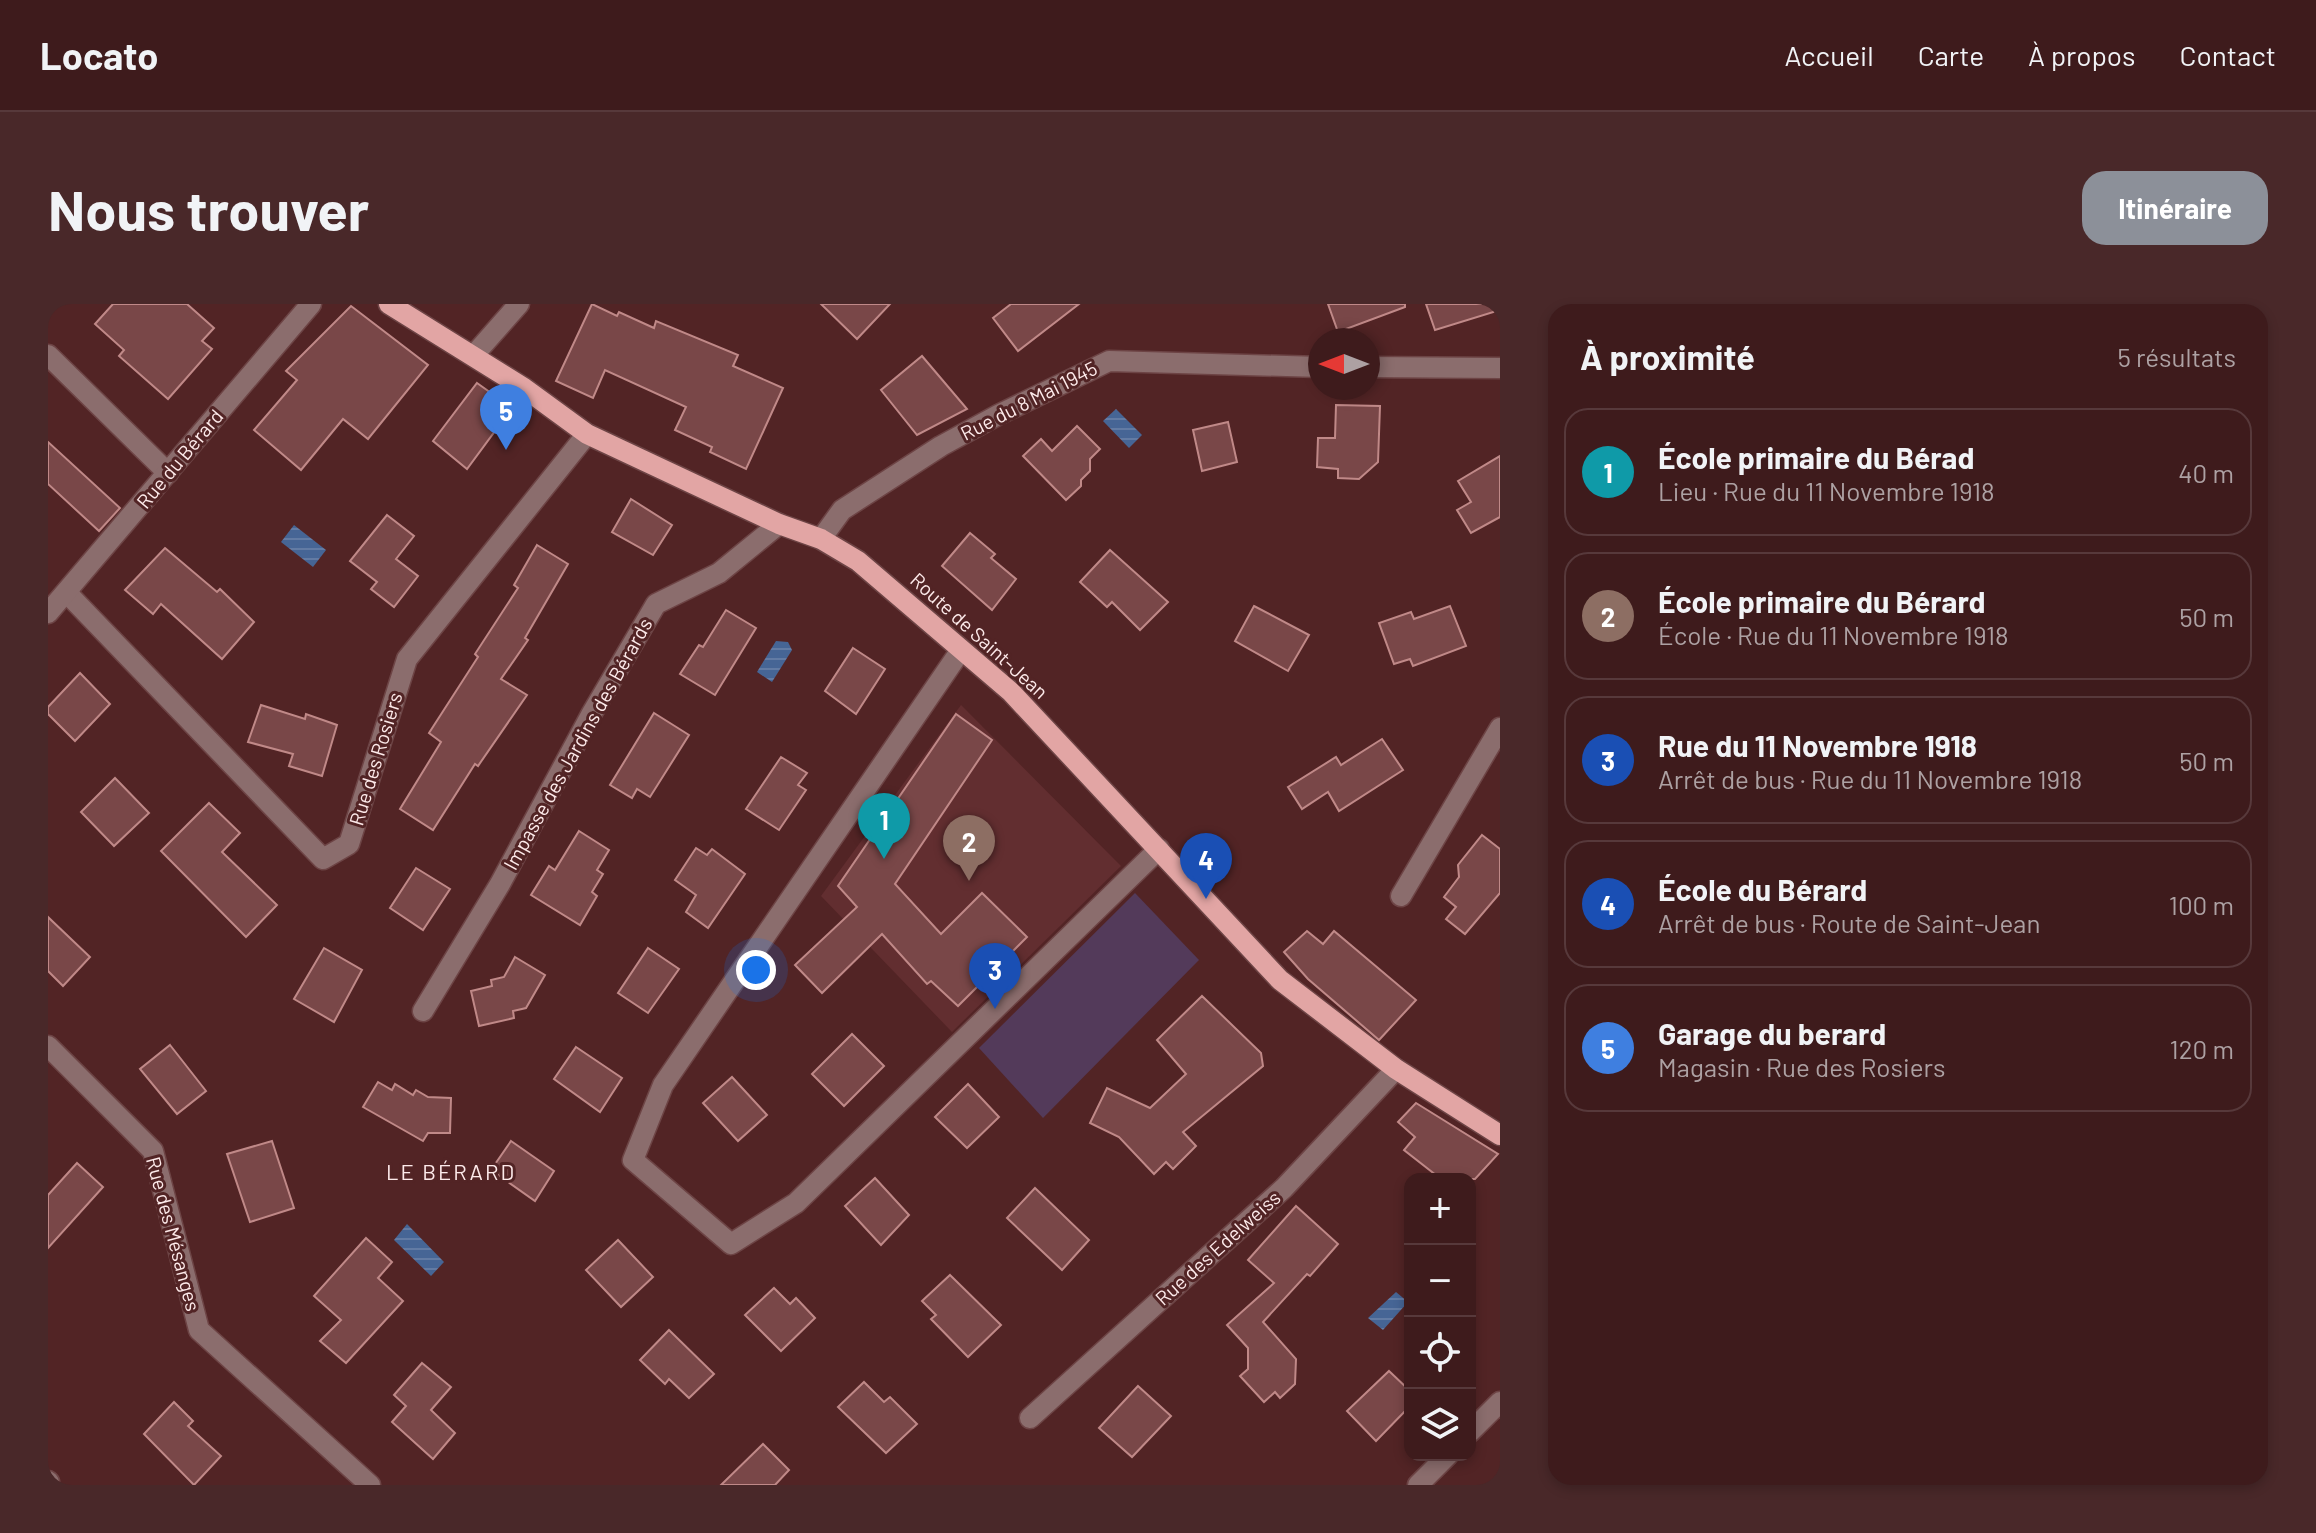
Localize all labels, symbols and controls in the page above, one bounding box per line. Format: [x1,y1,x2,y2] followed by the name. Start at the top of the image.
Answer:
[40,32,158,78] text: Locato
[1784,38,1874,72] text: Accueil
[1918,38,1984,72] text: Carte
[2028,38,2135,72] text: À propos
[2179,38,2276,72] text: Contact
[2082,171,2268,245] button: Itinéraire
[48,175,369,242] text: Nous trouver
[1308,328,1380,400] north arrow
[1580,336,1755,377] text: À proximité
[2117,341,2236,372] text: 5 résultats
[956,355,1101,445] street label: Rue du 8 Mai 1945
[480,384,532,450] pin: 5
[131,404,228,513] street label: Rue du Bérard
[1658,439,1974,475] text: École primaire du Bérad
[1603,457,1613,488] text: 1
[2178,457,2234,488] text: 40 m
[1658,475,1995,506] text: Lieu · Rue du 11 Novembre 1918
[906,567,1053,703] street label: Route de Saint-Jean
[1658,583,1986,619] text: École primaire du Bérard
[1601,601,1615,632] text: 2
[2179,601,2234,632] text: 50 m
[498,613,657,874] street label: Impasse des Jardins des Bérards
[1658,619,2009,650] text: École · Rue du 11 Novembre 1918
[343,689,407,828] street label: Rue des Rosiers
[1658,727,1977,763] text: Rue du 11 Novembre 1918
[1601,745,1615,776] text: 3
[2179,745,2234,776] text: 50 m
[1658,763,2082,794] text: Arrêt de bus · Rue du 11 Novembre 1918
[858,793,910,859] pin: 1
[943,815,995,881] pin: 2
[1180,833,1232,899] pin: 4
[1658,871,1867,907] text: École du Bérard
[1600,889,1616,920] text: 4
[2169,889,2234,920] text: 100 m
[1658,907,2040,938] text: Arrêt de bus · Route de Saint-Jean
[969,943,1021,1009] pin: 3
[736,950,776,990] your location
[1658,1015,1886,1051] text: Garage du berard
[1601,1033,1615,1064] text: 5
[2170,1033,2234,1064] text: 120 m
[1658,1051,1945,1082] text: Magasin · Rue des Rosiers
[142,1154,206,1314] street label: Rue des Mésanges
[386,1158,516,1184] district label: LE BÉRARD
[1404,1173,1476,1461] map controls
[1404,1173,1476,1245] button: +
[1150,1185,1285,1310] street label: Rue des Edelweiss
[1404,1245,1476,1317] button: −
[1404,1317,1476,1389] button: locate
[1404,1389,1476,1461] button: layers

